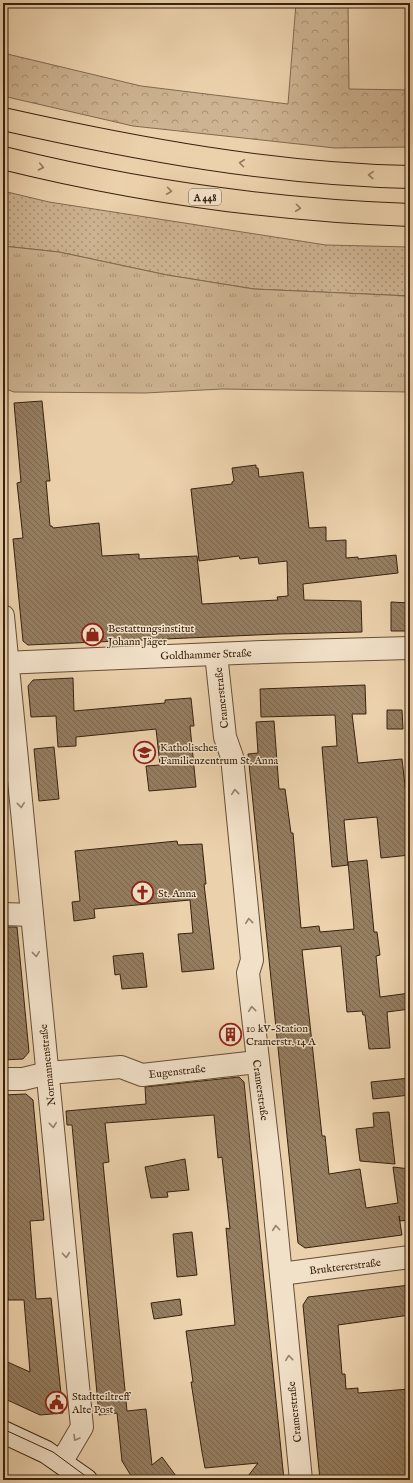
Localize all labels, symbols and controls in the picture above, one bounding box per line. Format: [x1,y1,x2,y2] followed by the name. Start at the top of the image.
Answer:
[239,159,245,168] one-way arrow
[38,162,44,171] one-way arrow
[368,171,374,179] one-way arrow
[166,186,172,195] one-way arrow
[189,189,221,205] road number: A 448
[295,203,301,212] one-way arrow
[79,621,105,647] shop icon: Bestattungsinstitut Johann Jäger
[106,622,195,649] place label: Bestattungsinstitut Johann Jäger
[160,646,252,664] street label: Goldhammer Straße
[212,667,232,729] street label: Cramerstraße
[132,740,158,766] school or university icon: Katholisches Familienzentrum St. Anna
[160,741,279,768] place label: Katholisches Familienzentrum St. Anna
[231,789,240,795] one-way arrow
[16,802,25,808] one-way arrow
[129,880,155,906] church icon: St. Anna
[158,887,196,901] place label: St. Anna
[244,918,253,924] one-way arrow
[31,951,40,957] one-way arrow
[248,1006,257,1012] one-way arrow
[217,1021,243,1047] building icon: 10 kV-Station Cramerstr. 14 A
[246,1022,316,1049] place label: 10 kV-Station Cramerstr. 14 A
[37,1023,59,1106] street label: Normannenstraße
[249,1059,271,1121] street label: Cramerstraße
[148,1062,206,1082] street label: Eugenstraße
[49,1122,58,1128] one-way arrow
[272,1225,281,1231] one-way arrow
[61,1252,70,1258] one-way arrow
[309,1256,382,1278] street label: Bruktererstraße
[285,1355,294,1361] one-way arrow
[285,1381,305,1443] street label: Cramerstraße
[44,1389,70,1415] public building icon: Stadtteiltreff Alte Post
[71,1390,131,1417] place label: Stadtteiltreff Alte Post
[73,1434,80,1441] one-way arrow

